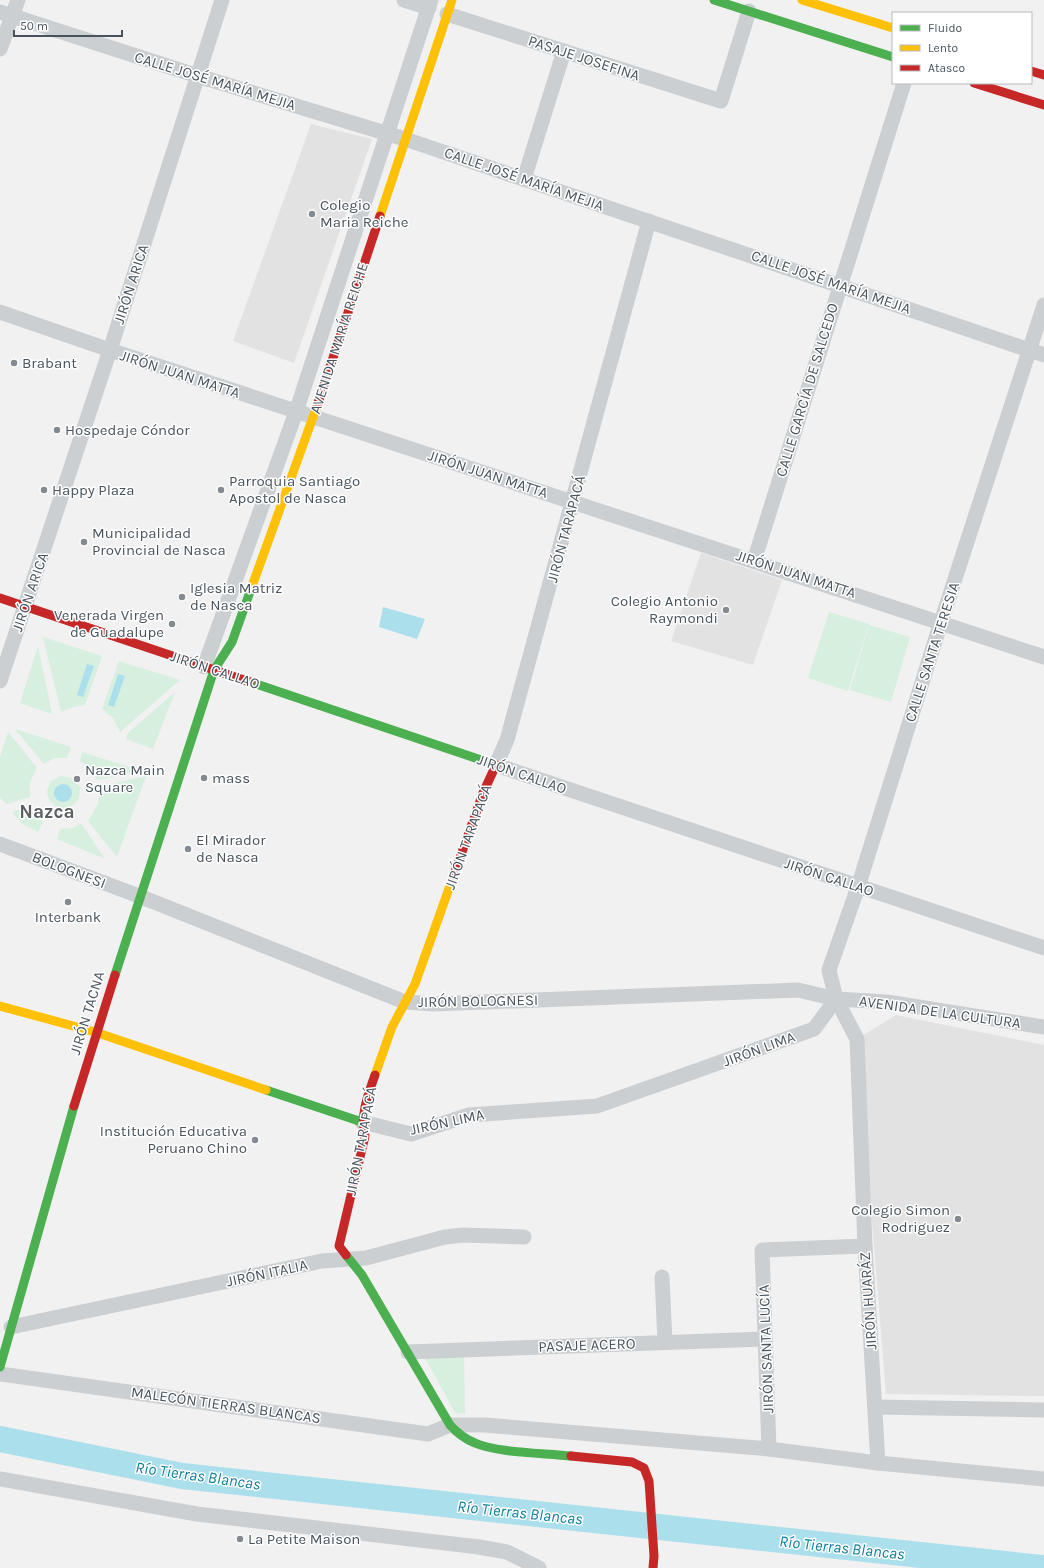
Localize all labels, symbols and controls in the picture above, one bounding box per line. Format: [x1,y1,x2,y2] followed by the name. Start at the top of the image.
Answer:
[14,12,122,38] scale bar
[892,12,1032,84] legend
[20,19,48,33] text: 50 m
[928,21,962,35] text: Fluido
[526,31,642,85] street label: PASAJE JOSEFINA
[928,41,958,55] text: Lento
[132,48,298,114] street label: CALLE JOSÉ MARÍA MEJIA
[928,61,965,75] text: Atasco
[442,143,606,215] street label: CALLE JOSÉ MARÍA MEJIA
[320,196,409,231] place label: Colegio Maria Reiche
[307,209,317,219] marker: Colegio Maria Reiche
[110,242,152,326] street label: JIRÓN ARICA
[749,246,913,318] street label: CALLE JOSÉ MARÍA MEJIA
[306,260,372,416] street label: AVENIDA MARÍA REICHE
[772,301,842,479] street label: CALLE GARCÍA DE SALCEDO
[118,346,243,402] street label: JIRÓN JUAN MATTA
[22,354,77,372] place label: Brabant
[9,358,19,368] marker: Brabant
[65,421,190,439] place label: Hospedaje Cóndor
[52,425,62,435] marker: Hospedaje Cóndor
[426,446,551,502] street label: JIRÓN JUAN MATTA
[229,472,360,507] place label: Parroquia Santiago Apostol de Nasca
[543,473,589,585] street label: JIRÓN TARAPACÁ
[52,481,135,499] place label: Happy Plaza
[39,485,49,495] marker: Happy Plaza
[216,485,226,495] marker: Parroquia Santiago Apostol de Nasca
[92,524,226,559] place label: Municipalidad Provincial de Nasca
[79,537,89,547] marker: Municipalidad Provincial de Nasca
[734,546,859,602] street label: JIRÓN JUAN MATTA
[8,550,52,634] street label: JIRÓN ARICA
[190,579,282,614] place label: Iglesia Matriz de Nasca
[901,579,963,724] street label: CALLE SANTA TERESIA
[177,592,187,602] marker: Iglesia Matriz de Nasca
[611,592,718,627] place label: Colegio Antonio Raymondi
[721,605,731,615] marker: Colegio Antonio Raymondi
[54,606,164,641] place label: Venerada Virgen de Guadalupe
[167,619,177,629] marker: Venerada Virgen de Guadalupe
[168,647,262,693] street label: JIRÓN CALLAO
[475,750,569,798] street label: JIRÓN CALLAO
[85,761,165,796] place label: Nazca Main Square
[212,769,250,787] place label: mass
[199,773,209,783] marker: mass
[72,774,82,784] marker: Nazca Main Square
[441,782,495,892] street label: JIRÓN TARAPACÁ
[19,801,75,823] district label: Nazca
[196,831,266,866] place label: El Mirador de Nasca
[183,844,193,854] marker: El Mirador de Nasca
[30,848,108,892] street label: BOLOGNESI
[782,854,876,900] street label: JIRÓN CALLAO
[63,897,73,907] marker: Interbank
[35,908,101,926] place label: Interbank
[66,969,108,1057] street label: JIRÓN TACNA
[418,991,538,1011] street label: JIRÓN BOLOGNESI
[858,992,1022,1032] street label: AVENIDA DE LA CULTURA
[720,1028,798,1070] street label: JIRÓN LIMA
[342,1085,380,1197] street label: JIRÓN TARAPACÁ
[408,1105,486,1139] street label: JIRÓN LIMA
[100,1122,247,1157] place label: Institución Educativa Peruano Chino
[250,1135,260,1145] marker: Institución Educativa Peruano Chino
[851,1201,950,1236] place label: Colegio Simon Rodriguez
[953,1214,963,1224] marker: Colegio Simon Rodriguez
[856,1251,880,1351] street label: JIRÓN HUARÁZ
[225,1256,310,1290] street label: JIRÓN ITALIA
[755,1284,777,1414] street label: JIRÓN SANTA LUCÍA
[538,1334,636,1356] street label: PASAJE ACERO
[130,1383,322,1427] street label: MALECÓN TIERRAS BLANCAS
[134,1457,262,1494] water label: Río Tierras Blancas
[456,1496,584,1529] water label: Río Tierras Blancas
[248,1530,360,1548] place label: La Petite Maison
[778,1531,906,1564] water label: Río Tierras Blancas
[235,1534,245,1544] marker: La Petite Maison

